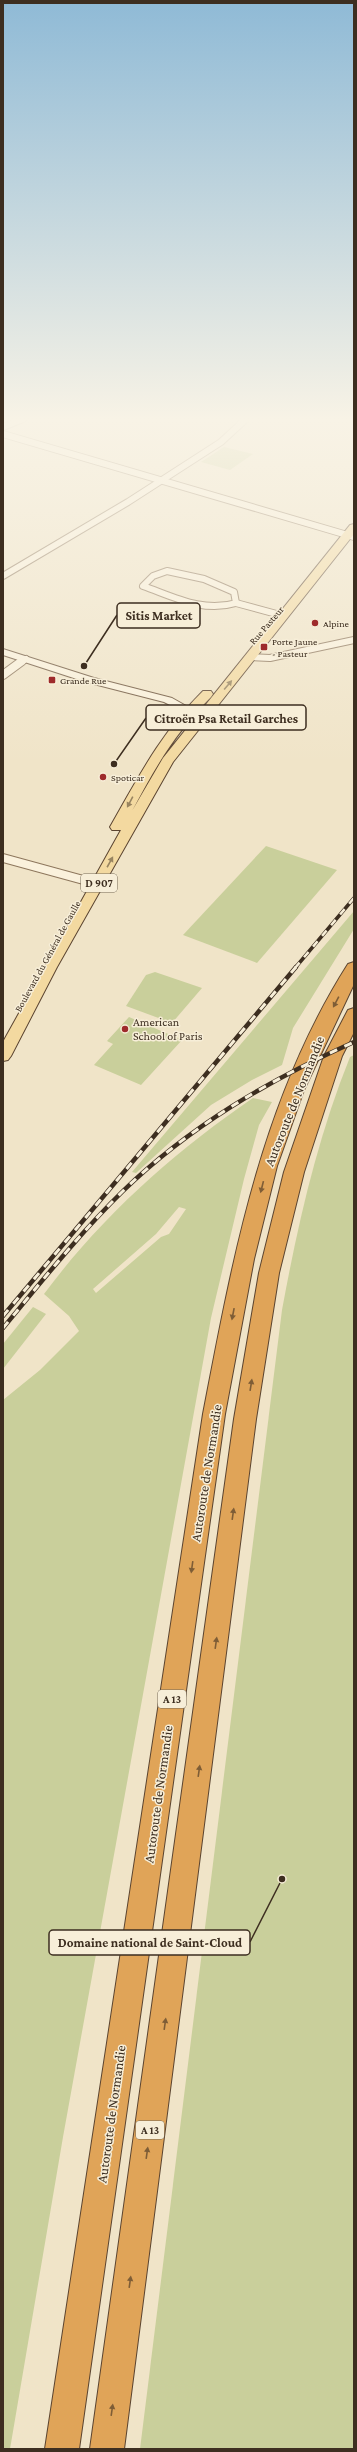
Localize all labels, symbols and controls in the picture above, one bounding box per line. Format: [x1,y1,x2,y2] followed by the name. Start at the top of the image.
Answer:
[117,603,200,628] callout: Sitis Market
[247,604,286,647] street label: Rue Pasteur
[126,608,193,623] text: Sitis Market
[310,618,320,628] marker: Alpine
[323,618,350,629] place label: Alpine
[272,636,318,659] place label: Porte Jaune - Pasteur
[259,642,269,652] marker: Porte Jaune - Pasteur
[47,675,57,685] marker: Grande Rue
[60,675,107,686] place label: Grande Rue
[224,680,233,691] one-way arrow
[146,705,306,730] callout: Citroën Psa Retail Garches
[154,711,298,726] text: Citroën Psa Retail Garches
[98,772,108,782] marker: Spoticar
[111,772,145,783] place label: Spoticar
[127,796,133,808] one-way arrow
[107,856,114,868] one-way arrow
[81,874,117,892] road number: D 907
[12,898,83,1014] street label: Boulevard du Général de Gaulle
[332,996,339,1008] one-way arrow
[133,1015,203,1043] place label: American School of Paris
[120,1024,130,1034] marker: American School of Paris
[261,1034,327,1168] street label: Autoroute de Normandie
[258,1181,264,1194] one-way arrow
[229,1308,235,1320] one-way arrow
[248,1379,254,1391] one-way arrow
[187,1403,225,1543] street label: Autoroute de Normandie
[230,1508,236,1520] one-way arrow
[189,1561,195,1573] one-way arrow
[213,1636,219,1649] one-way arrow
[158,1690,186,1708] road number: A 13
[140,1724,176,1864] street label: Autoroute de Normandie
[196,1765,202,1777] one-way arrow
[49,1930,250,1955] callout: Domaine national de Saint-Cloud
[58,1935,242,1950] text: Domaine national de Saint-Cloud
[162,2018,168,2030] one-way arrow
[93,2044,129,2184] street label: Autoroute de Normandie
[136,2121,164,2139] road number: A 13
[144,2147,150,2159] one-way arrow
[127,2275,133,2288] one-way arrow
[109,2404,115,2416] one-way arrow

